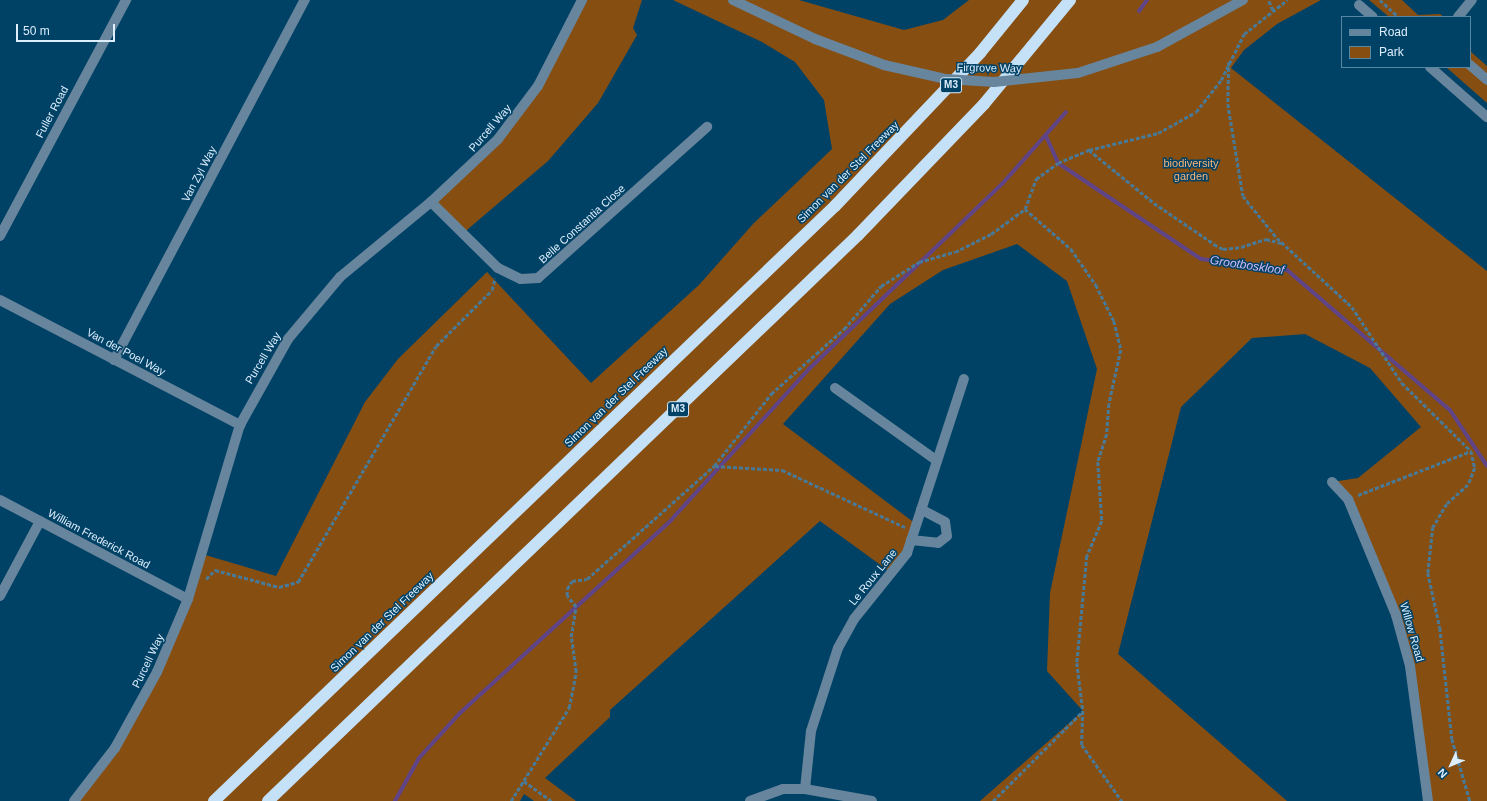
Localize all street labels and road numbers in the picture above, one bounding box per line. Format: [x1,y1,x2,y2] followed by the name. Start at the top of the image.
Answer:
[956,61,1022,75] street label: Firgrove Way
[940,77,962,93] road number: M3
[33,84,71,140] street label: Fuller Road
[466,102,514,154] street label: Purcell Way
[794,118,902,226] street label: Simon van der Stel Freeway
[179,144,219,204] street label: Van Zyl Way
[536,182,628,266] street label: Belle Constantia Close
[84,326,168,378] street label: Van der Poel Way
[242,330,284,386] street label: Purcell Way
[562,344,670,450] street label: Simon van der Stel Freeway
[667,401,689,417] road number: M3
[46,506,152,572] street label: William Frederick Road
[846,546,900,608] street label: Le Roux Lane
[328,569,436,675] street label: Simon van der Stel Freeway
[1397,601,1427,663] street label: Willow Road
[129,632,167,690] street label: Purcell Way

